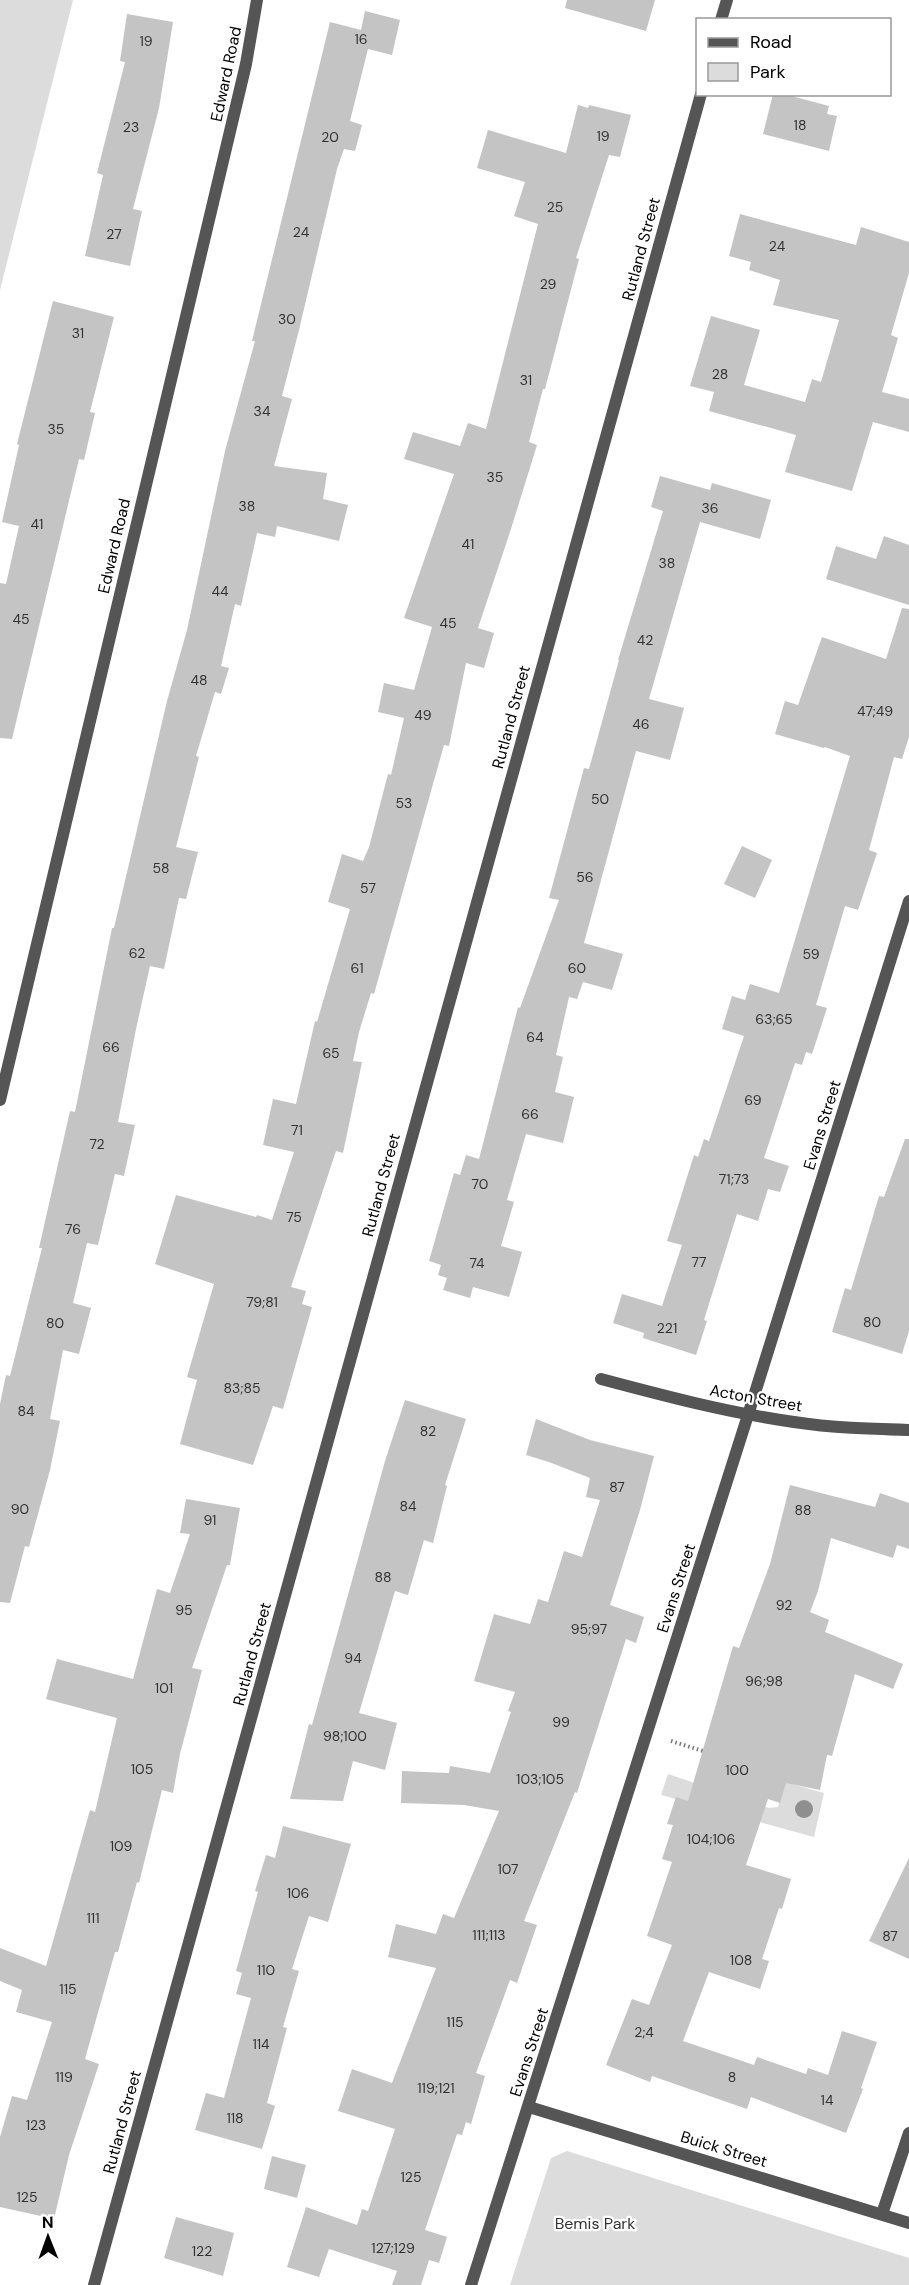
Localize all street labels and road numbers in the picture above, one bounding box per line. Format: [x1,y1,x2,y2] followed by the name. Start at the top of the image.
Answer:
[206,24,246,124] street label: Edward Road
[617,195,665,303] street label: Rutland Street
[93,496,135,596] street label: Edward Road
[487,663,535,771] street label: Rutland Street
[798,1078,846,1172] street label: Evans Street
[357,1131,405,1239] street label: Rutland Street
[708,1380,804,1416] street label: Acton Street
[652,1541,700,1635] street label: Evans Street
[228,1600,276,1708] street label: Rutland Street
[505,2005,553,2099] street label: Evans Street
[98,2068,146,2176] street label: Rutland Street
[678,2126,770,2172] street label: Buick Street

